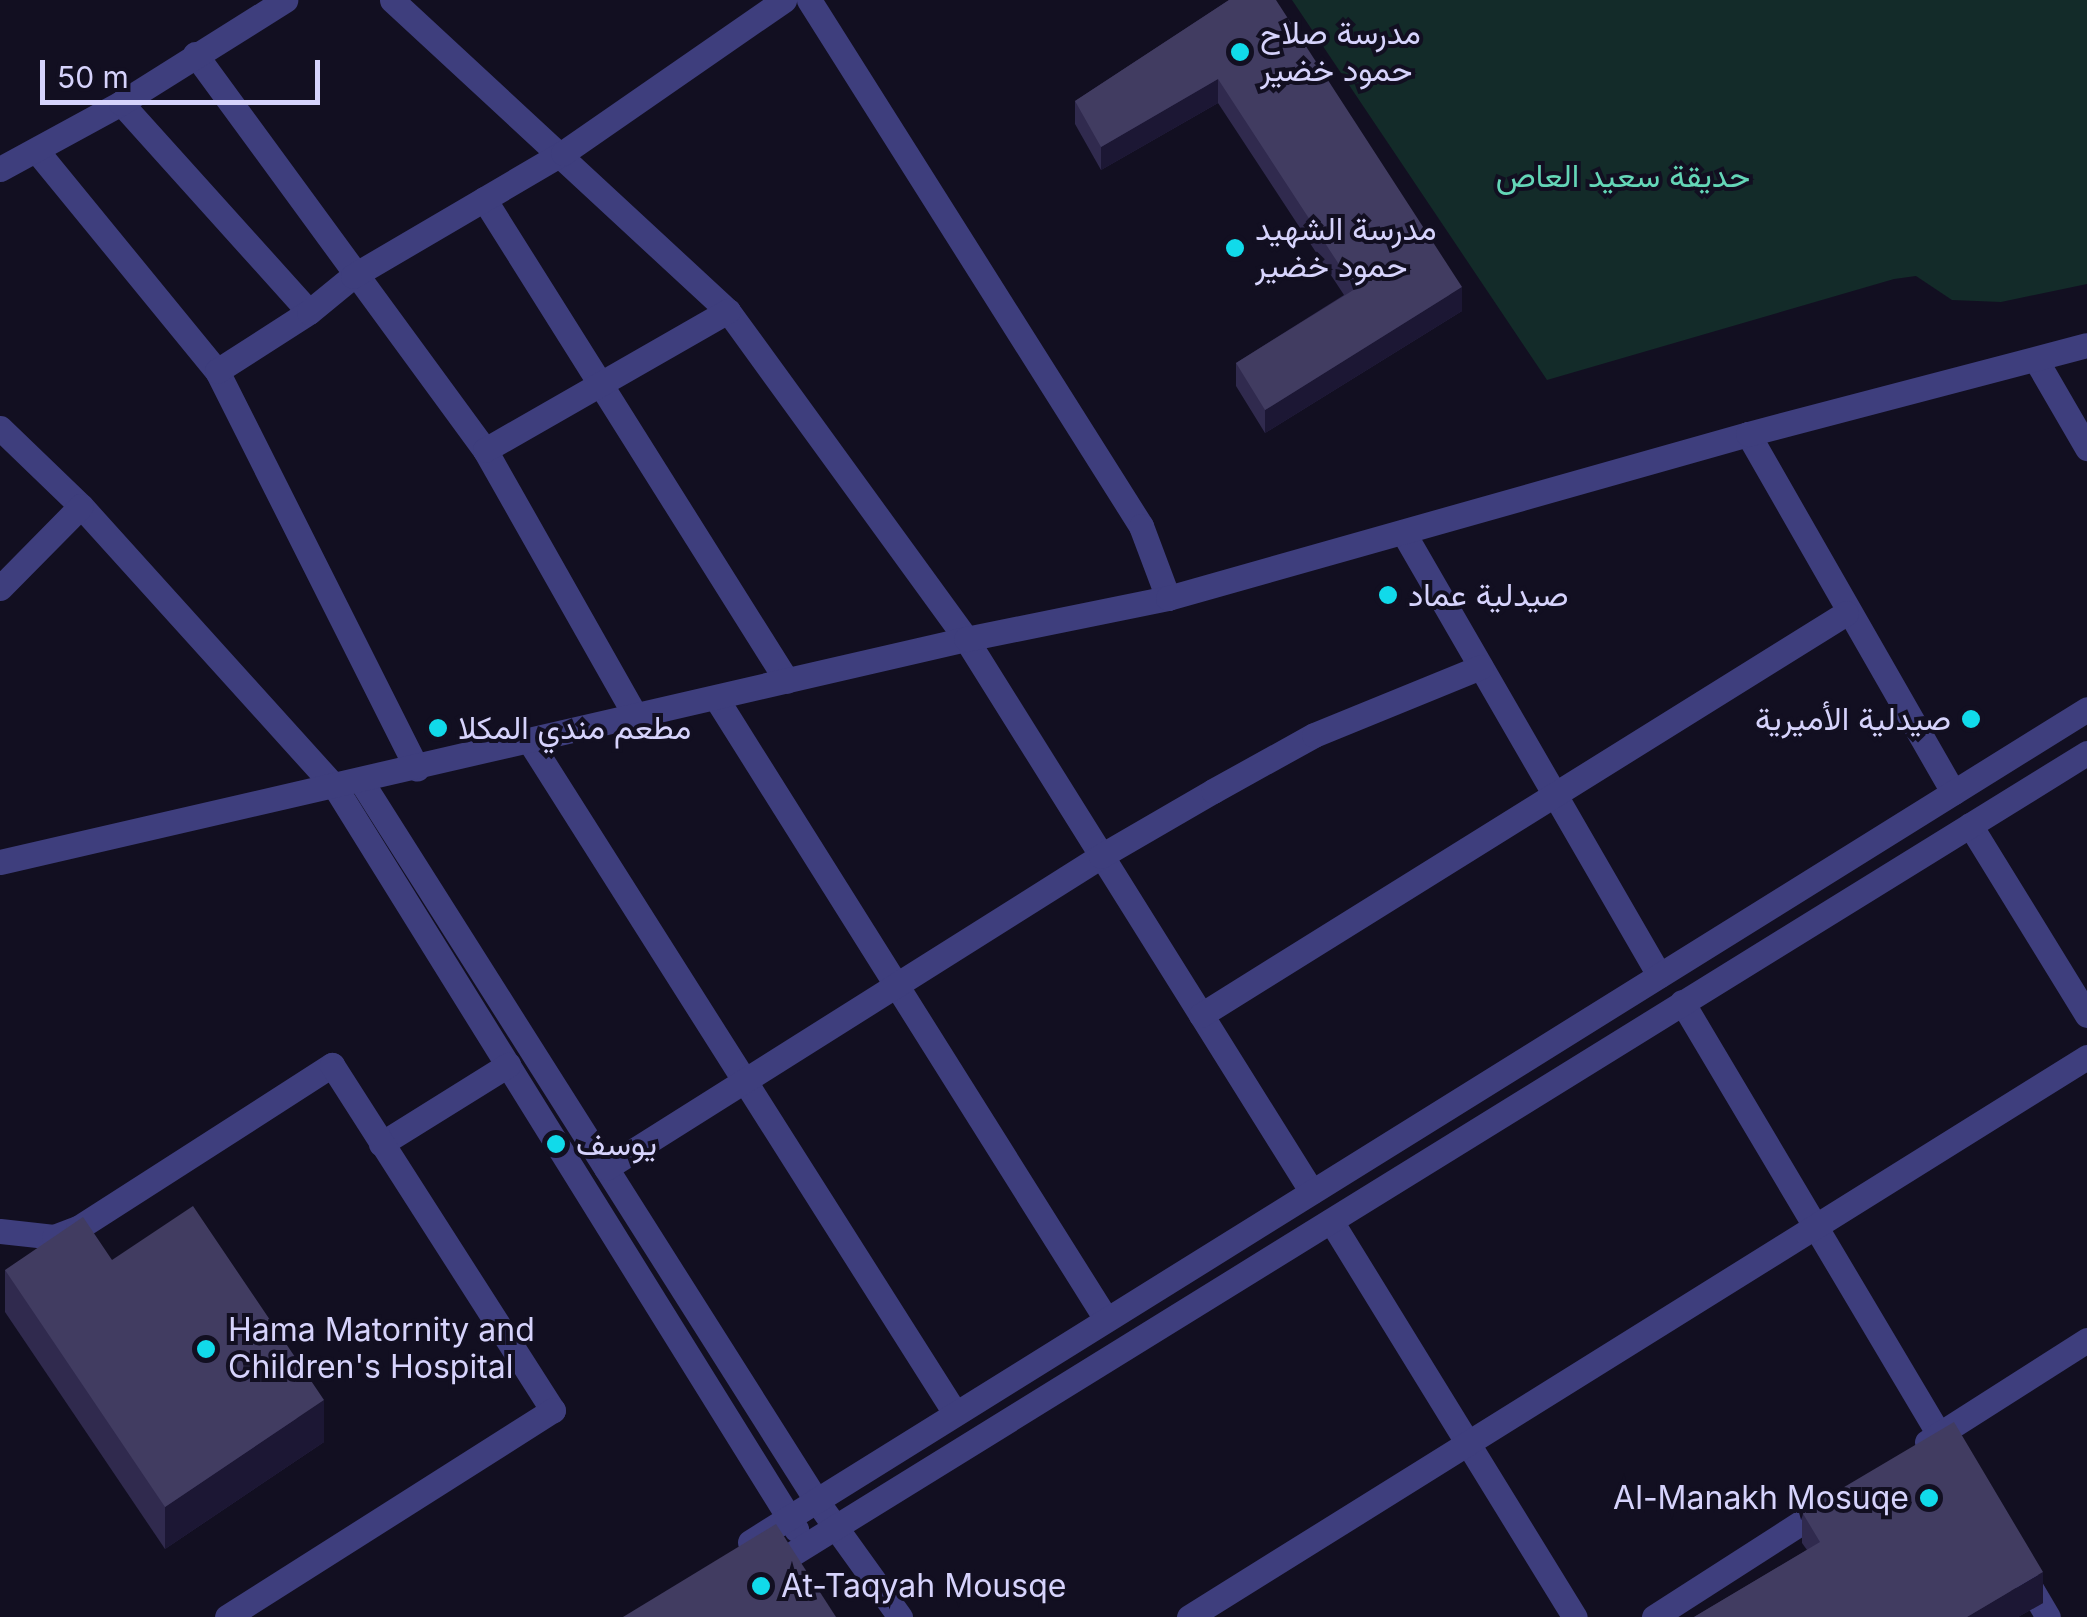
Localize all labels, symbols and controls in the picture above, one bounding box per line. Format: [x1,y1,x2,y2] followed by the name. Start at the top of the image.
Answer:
[1260,15,1421,90] place label: مدرسة صلاح حمود خضير
[45,40,325,102] scale bar
[1229,41,1251,63] marker: مدرسة صلاح حمود خضير
[57,59,129,95] text: 50 m
[1496,157,1750,195] park label: حديقة سعيد العاص
[1255,211,1437,286] place label: مدرسة الشهيد حمود خضير
[1224,237,1246,259] marker: مدرسة الشهيد حمود خضير
[1408,576,1569,614] place label: صيدلية عماد
[1377,584,1399,606] marker: صيدلية عماد
[1755,700,1951,738] place label: صيدلية الأميرية
[1960,708,1982,730] marker: صيدلية الأميرية
[458,709,691,747] place label: مطعم مندي المكلا
[427,717,449,739] marker: مطعم مندي المكلا
[576,1125,657,1163] place label: يوسف
[545,1133,567,1155] marker: يوسف
[228,1312,535,1387] place label: Hama Matornity and Children's Hospital
[193,1336,219,1362] marker: Hama Matornity and Children's Hospital
[1613,1479,1909,1517] place label: Al-Manakh Mosuqe
[1918,1487,1940,1509] marker: Al-Manakh Mosuqe
[781,1567,1066,1605] place label: At-Taqyah Mousqe
[750,1575,772,1597] marker: At-Taqyah Mousqe

